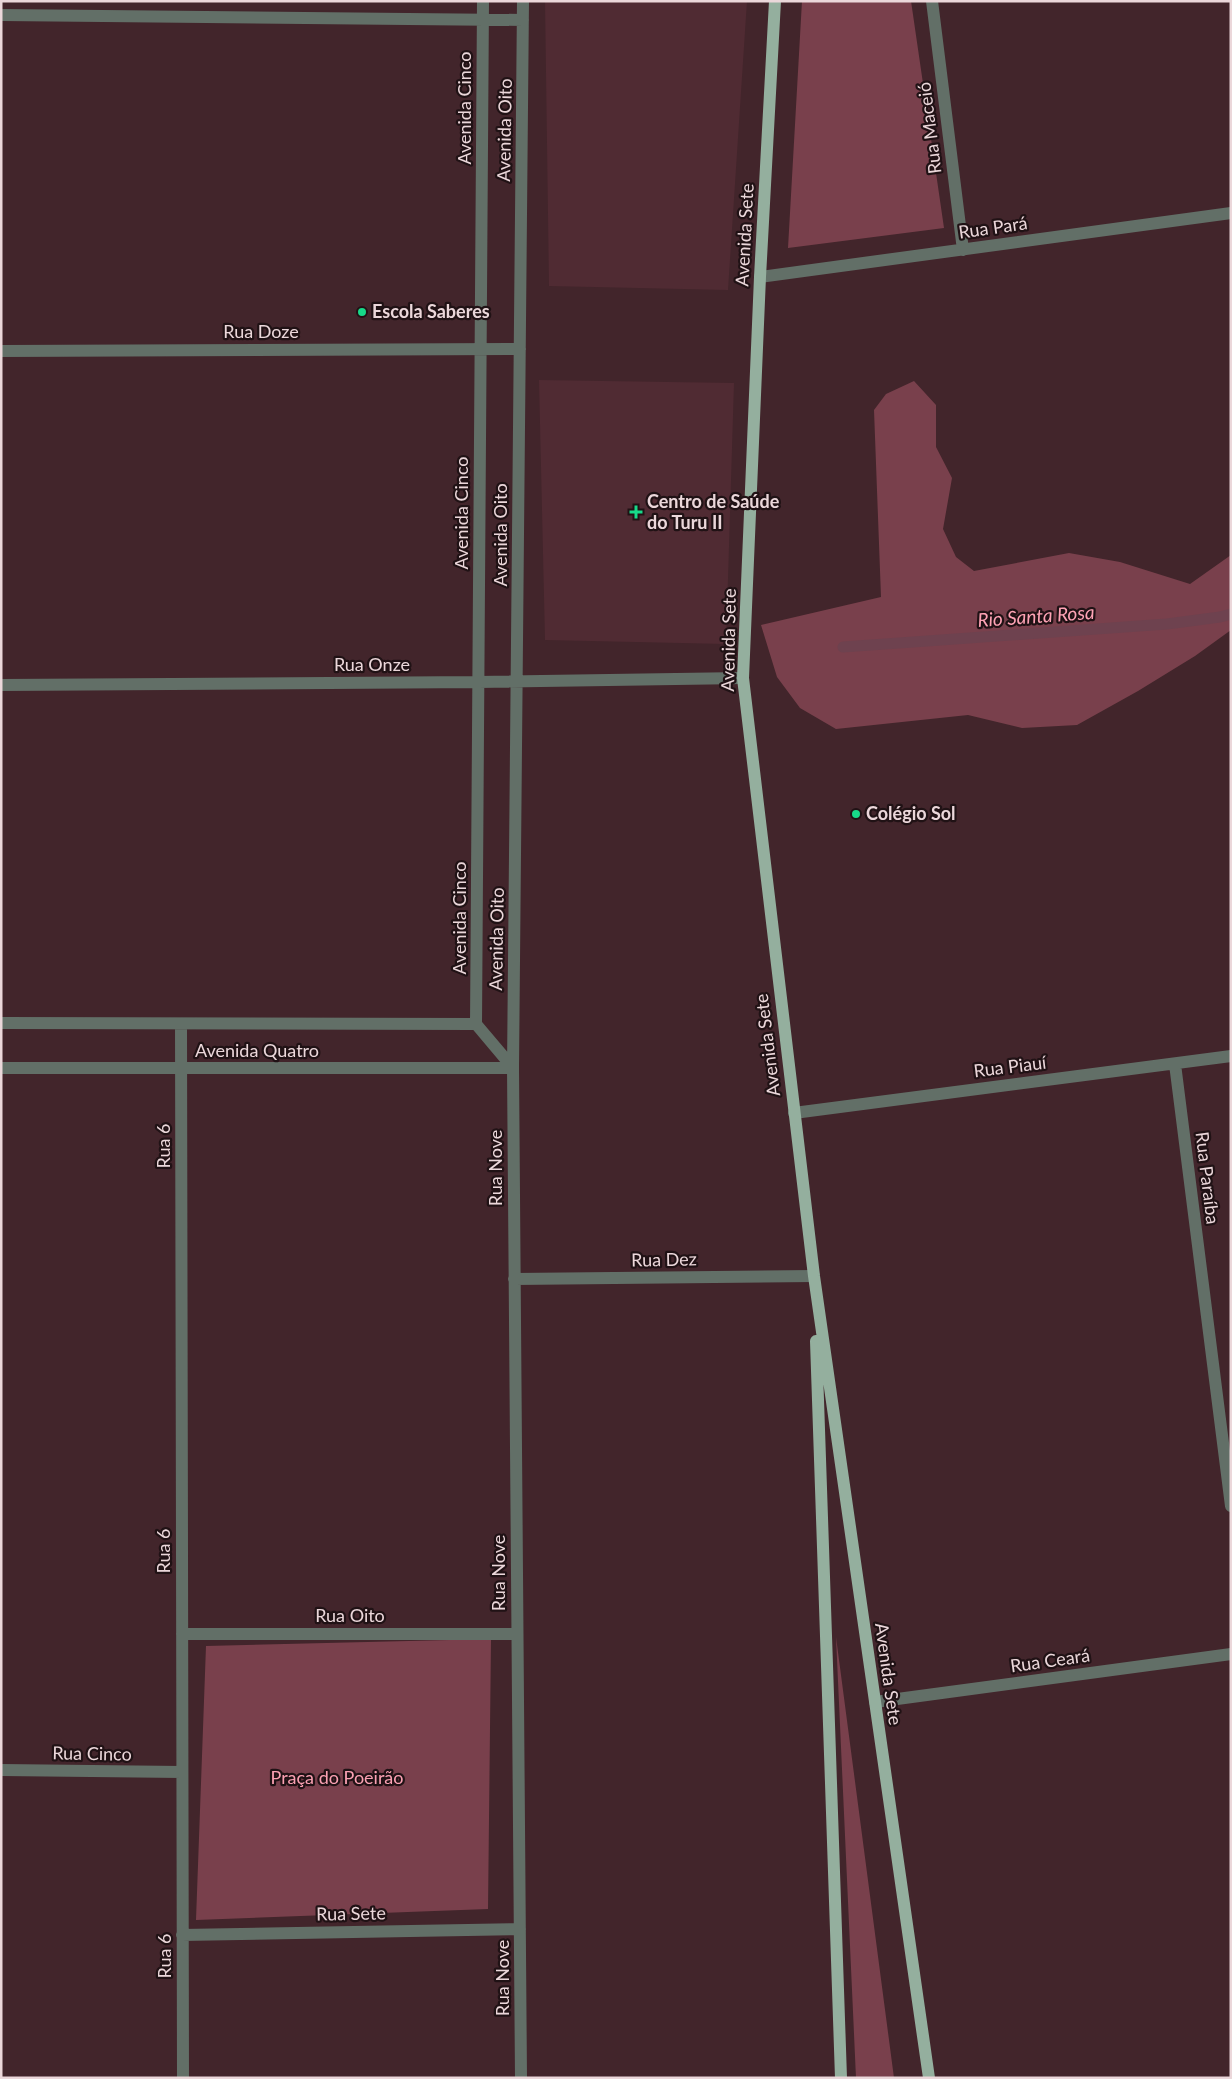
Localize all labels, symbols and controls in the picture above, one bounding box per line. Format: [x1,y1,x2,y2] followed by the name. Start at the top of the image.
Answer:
[453,51,475,165] street label: Avenida Cinco
[492,78,516,182] street label: Avenida Oito
[912,81,946,175] street label: Rua Maceió
[730,183,758,287] street label: Avenida Sete
[957,211,1029,243] street label: Rua Pará
[372,300,490,322] place label: Escola Saberes
[356,306,368,318] marker: Escola Saberes
[223,320,299,342] street label: Rua Doze
[450,456,472,570] street label: Avenida Cinco
[489,483,511,587] street label: Avenida Oito
[647,490,780,533] place label: Centro de Saúde do Turu II
[629,505,643,519] marker: Centro de Saúde do Turu II
[716,588,740,692] street label: Avenida Sete
[977,600,1095,631] water label: Rio Santa Rosa
[334,653,410,675] street label: Rua Onze
[866,802,956,824] place label: Colégio Sol
[850,808,862,820] marker: Colégio Sol
[448,861,470,975] street label: Avenida Cinco
[484,887,508,991] street label: Avenida Oito
[750,993,784,1098] street label: Avenida Sete
[195,1039,319,1061] street label: Avenida Quatro
[972,1051,1048,1081] street label: Rua Piauí
[152,1124,174,1168] street label: Rua 6
[484,1130,506,1206] street label: Rua Nove
[1191,1130,1225,1225] street label: Rua Paraíba
[631,1247,697,1271] street label: Rua Dez
[152,1529,174,1573] street label: Rua 6
[487,1535,509,1611] street label: Rua Nove
[315,1604,385,1626] street label: Rua Oito
[871,1621,907,1726] street label: Avenida Sete
[1009,1644,1091,1676] street label: Rua Ceará
[52,1741,132,1765] street label: Rua Cinco
[271,1766,403,1788] park label: Praça do Poeirão
[316,1901,386,1925] street label: Rua Sete
[153,1934,175,1978] street label: Rua 6
[491,1940,513,2016] street label: Rua Nove

